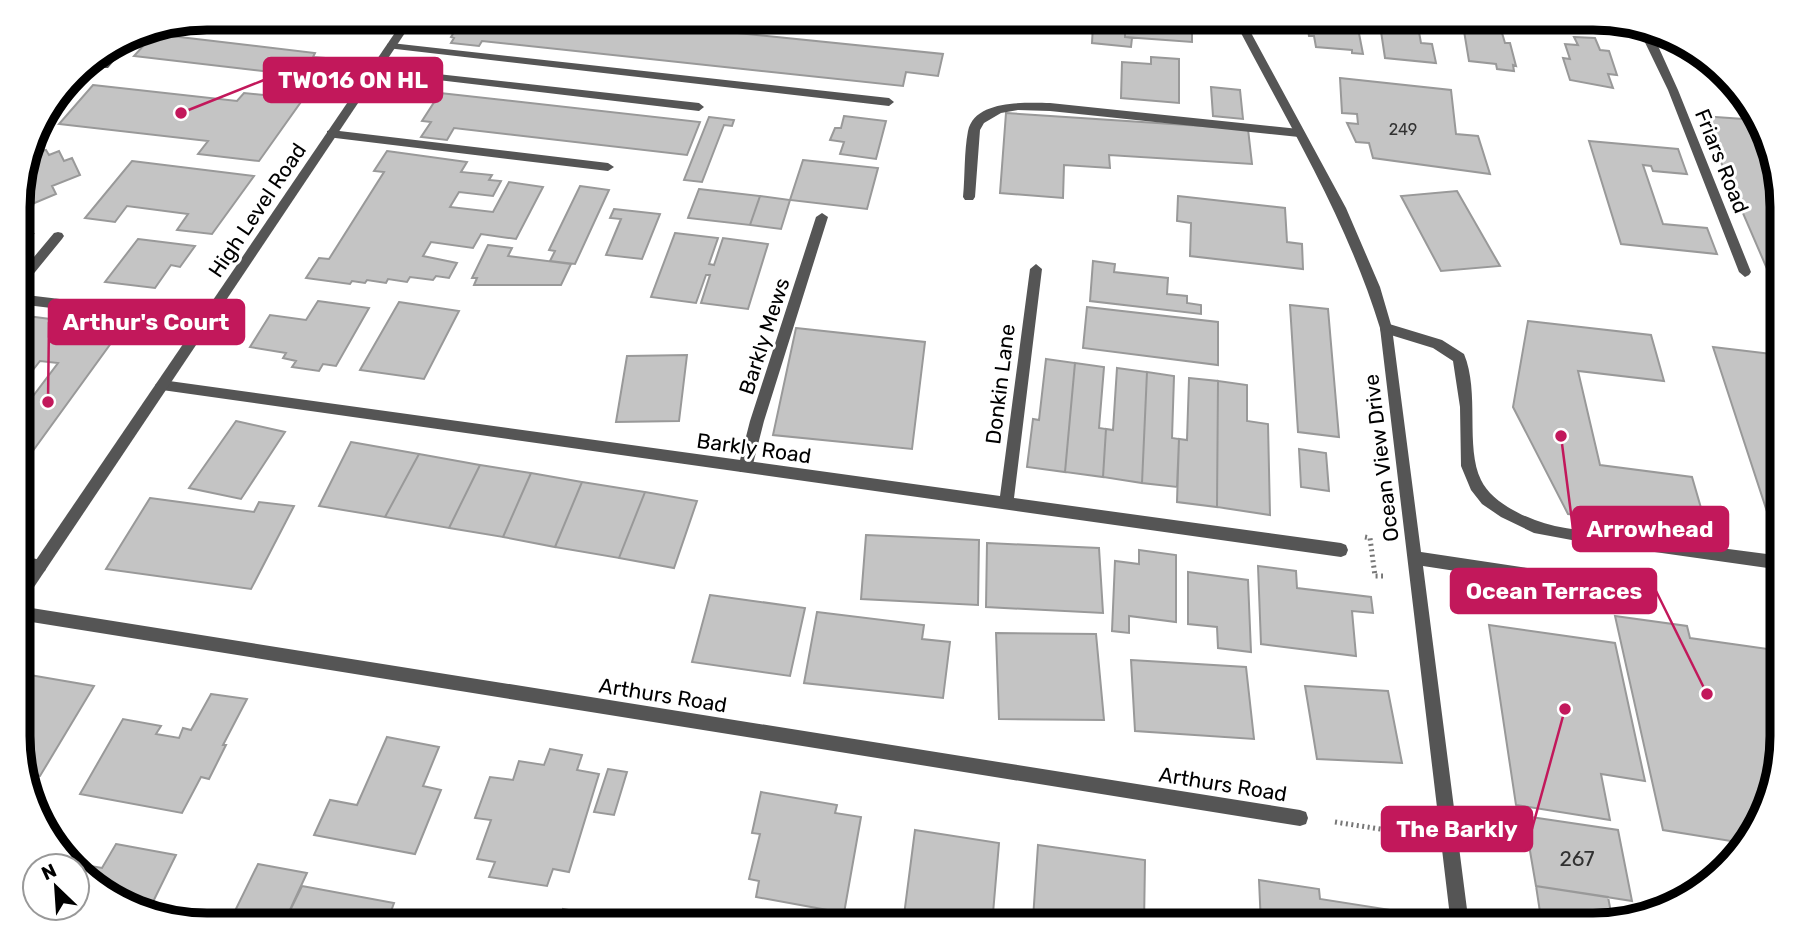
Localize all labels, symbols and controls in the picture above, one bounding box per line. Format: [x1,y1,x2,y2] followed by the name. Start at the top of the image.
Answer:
[264,58,442,102] callout: TWO16 ON HL
[278,66,428,94] text: TWO16 ON HL
[1690,105,1754,217] street label: Friars Road
[1389,120,1417,139] house number: 249
[203,138,311,282] street label: High Level Road
[733,275,795,397] street label: Barkly Mews
[49,300,244,344] callout: Arthur's Court
[63,308,230,336] text: Arthur's Court
[980,322,1020,446] street label: Donkin Lane
[1358,373,1404,543] street label: Ocean View Drive
[695,428,813,468] street label: Barkly Road
[1573,507,1728,551] callout: Arrowhead
[1587,515,1713,543] text: Arrowhead
[1451,569,1656,613] callout: Ocean Terraces
[1466,577,1643,605] text: Ocean Terraces
[597,673,729,717] street label: Arthurs Road
[1157,762,1289,806] street label: Arthurs Road
[1382,807,1532,851] callout: The Barkly
[1396,815,1518,843] text: The Barkly
[1559,846,1595,871] house number: 267
[21,852,91,922] north arrow
[38,859,60,885] text: N

